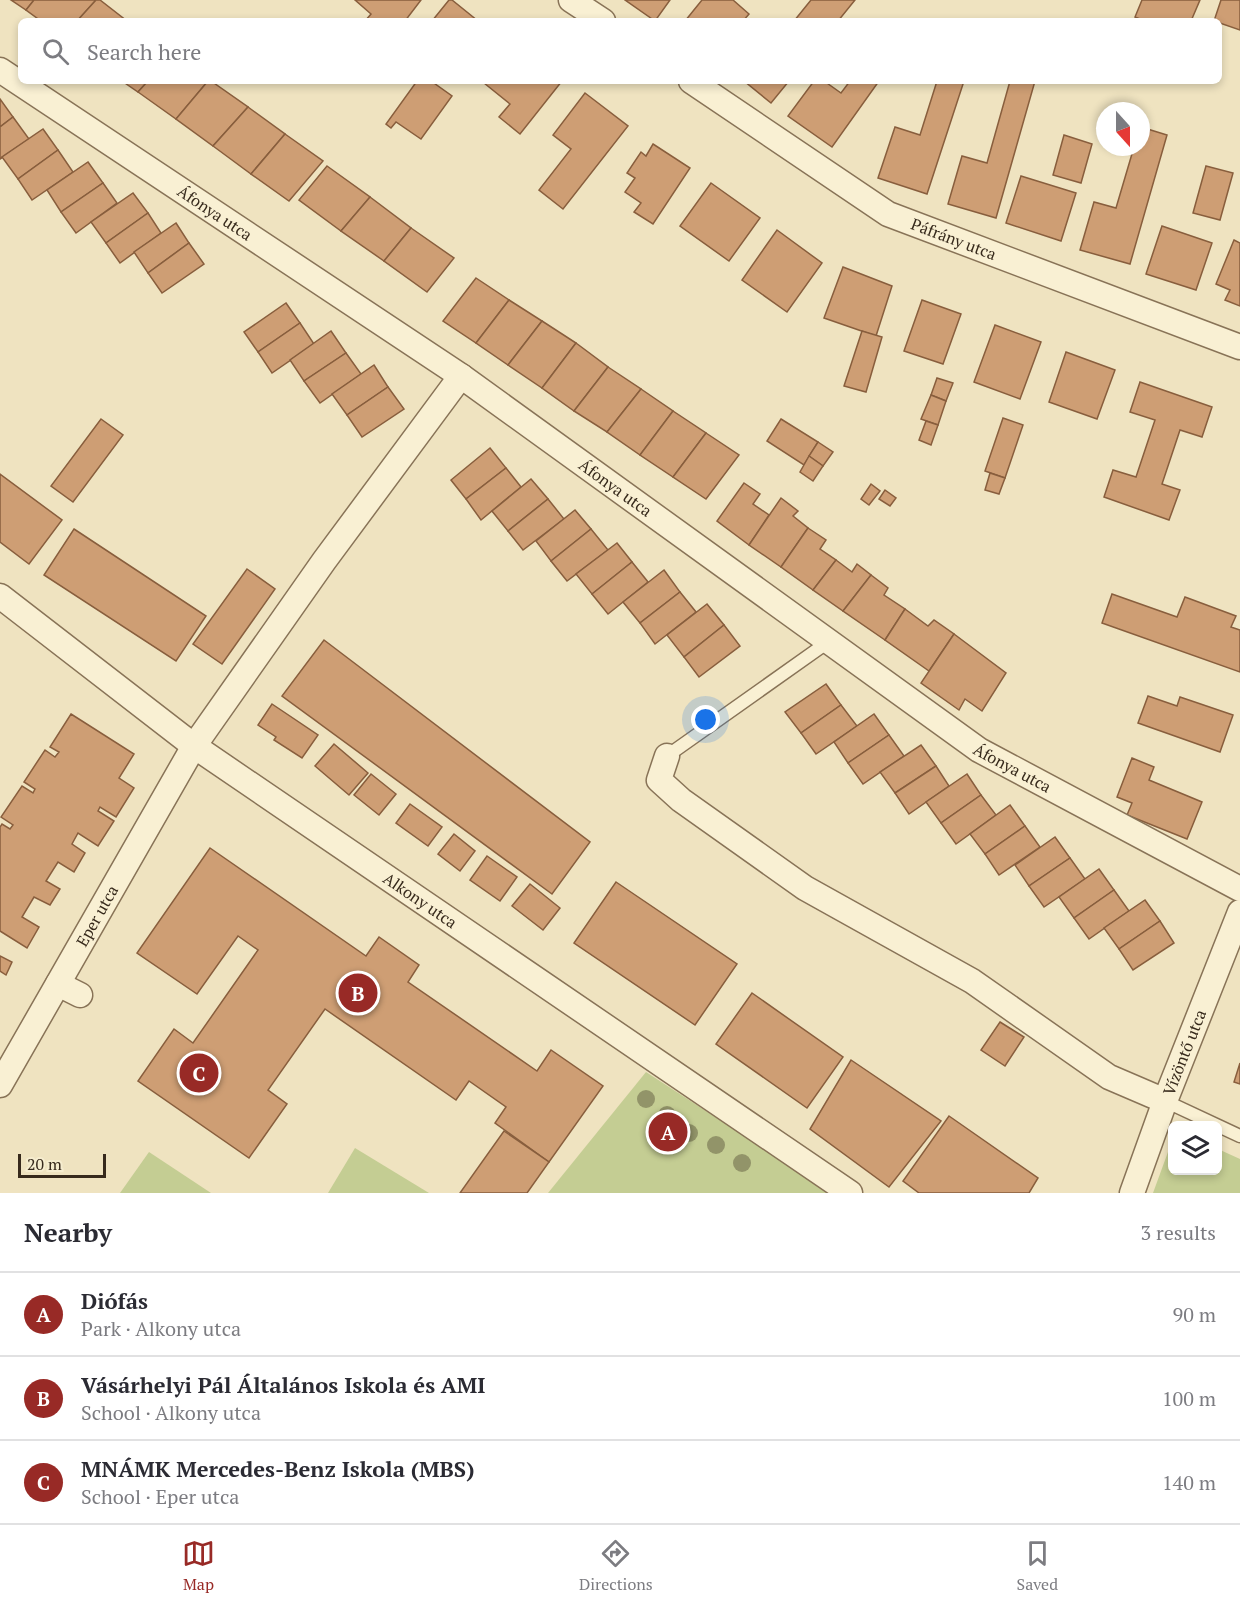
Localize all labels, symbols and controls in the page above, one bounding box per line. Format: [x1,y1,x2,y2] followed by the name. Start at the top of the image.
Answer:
[18,18,1222,84] search box
[39,35,72,68] icon: search
[87,37,201,66] text: Search here
[1096,102,1150,156] north arrow
[173,180,257,245] street label: Áfonya utca
[908,213,1000,265] street label: Páfrány utca
[575,454,657,521] street label: Áfonya utca
[691,705,720,734] your location
[970,738,1055,798] street label: Áfonya utca
[379,867,462,933] street label: Alkony utca
[71,881,123,950] street label: Eper utca
[338,970,378,1016] pin: B
[1157,1006,1211,1099] street label: Vízöntő utca
[180,1050,218,1096] pin: C
[648,1110,688,1154] pin: A
[1168,1121,1222,1175] map controls
[1168,1121,1222,1175] button: layers
[18,1151,106,1178] scale bar
[27,1153,62,1175] text: 20 m
[24,1215,112,1249] text: Nearby
[1141,1219,1216,1246] text: 3 results
[81,1286,148,1315] text: Diófás
[36,1301,51,1328] text: A
[1173,1301,1216,1328] text: 90 m
[81,1315,241,1342] text: Park · Alkony utca
[81,1370,486,1399] text: Vásárhelyi Pál Általános Iskola és AMI
[37,1385,50,1412] text: B
[1162,1385,1216,1412] text: 100 m
[81,1399,261,1426] text: School · Alkony utca
[81,1454,474,1483] text: MNÁMK Mercedes-Benz Iskola (MBS)
[37,1469,50,1496] text: C
[1162,1469,1216,1496] text: 140 m
[81,1483,239,1510] text: School · Eper utca
[182,1537,215,1595] tab: Map
[579,1537,653,1595] tab: Directions
[1017,1537,1058,1595] tab: Saved

